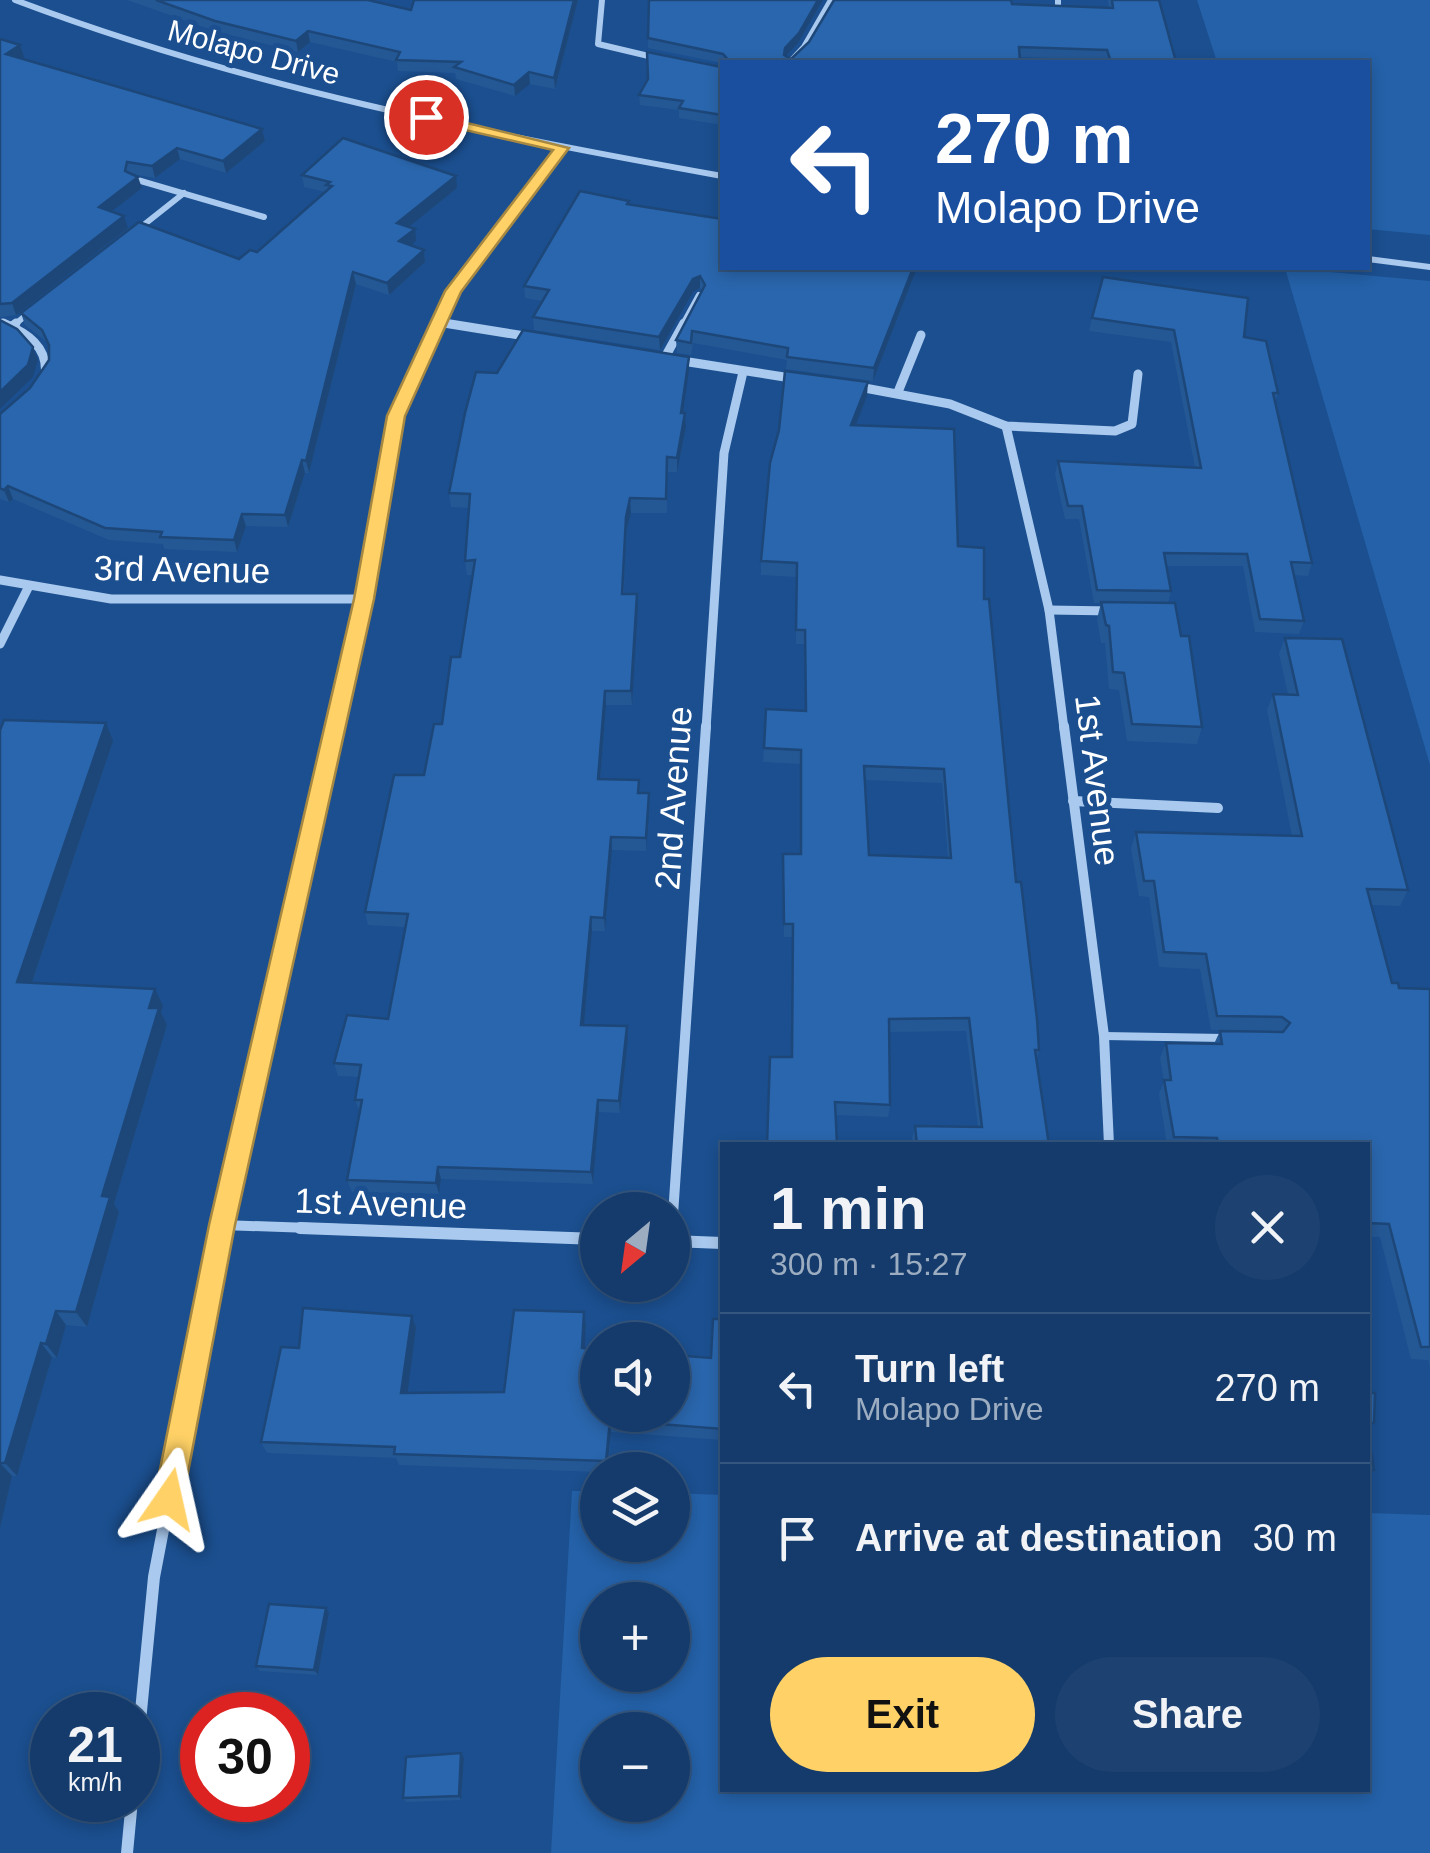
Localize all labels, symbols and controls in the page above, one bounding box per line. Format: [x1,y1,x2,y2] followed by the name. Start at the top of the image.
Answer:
[164,13,344,91] street label: Molapo Drive
[384,75,469,160] pin
[399,90,454,145] icon: arrive
[770,100,900,230] icon: left
[935,100,1133,178] text: 270 m
[935,182,1200,233] text: Molapo Drive
[93,548,271,590] street label: 3rd Avenue
[1068,692,1128,868] street label: 1st Avenue
[647,705,699,891] street label: 2nd Avenue
[770,1175,927,1242] text: 1 min
[1215,1175,1320,1280] button: close
[294,1181,468,1225] street label: 1st Avenue
[580,1192,690,1302] north arrow
[580,1192,690,1822] map controls
[770,1246,967,1282] text: 300 m · 15:27
[580,1322,690,1432] button: sound
[855,1348,1004,1390] text: Turn left
[770,1361,825,1416] icon: left
[1214,1367,1320,1409] text: 270 m
[855,1391,1044,1427] text: Molapo Drive
[117,1447,221,1551] position arrow
[580,1452,690,1562] button: layers
[770,1511,825,1566] icon: arrive
[855,1517,1222,1559] text: Arrive at destination
[1252,1517,1337,1559] text: 30 m
[580,1582,690,1692] button: +
[770,1657,1035,1772] button: Exit
[1055,1657,1320,1772] button: Share
[180,1692,310,1822] speed limit sign: 30
[580,1712,690,1822] button: −
[67,1717,123,1773] text: 21
[68,1768,122,1796] text: km/h

